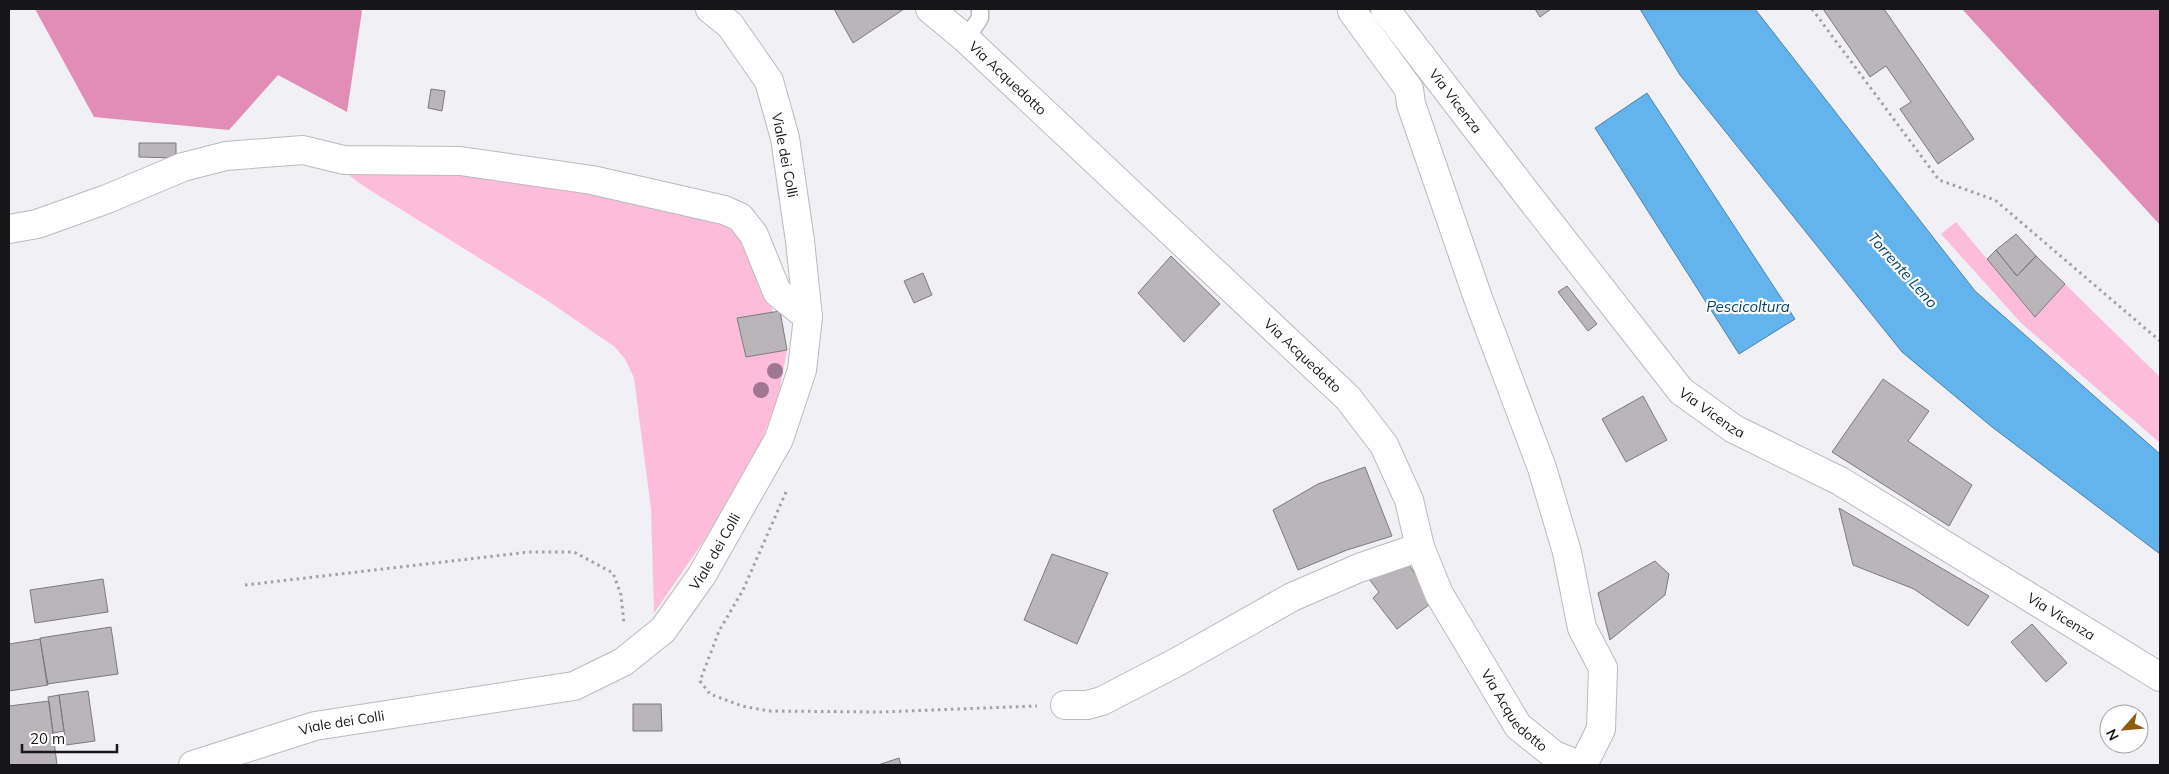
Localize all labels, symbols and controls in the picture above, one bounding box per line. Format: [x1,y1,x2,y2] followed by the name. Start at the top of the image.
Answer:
[965,37,1050,119] street label: Via Acquedotto
[1425,65,1486,137] street label: Via Vicenza
[768,111,802,199] street label: Viale dei Colli
[1864,228,1942,312] water label: Torrente Leno
[1706,297,1790,316] water label: Pescicoltura
[1260,315,1345,396] street label: Via Acquedotto
[1675,383,1748,442] street label: Via Vicenza
[685,510,744,594] street label: Viale dei Colli
[2024,589,2099,644] street label: Via Vicenza
[1477,666,1551,755] street label: Via Acquedotto
[2099,704,2149,754] north arrow
[297,706,386,740] street label: Viale dei Colli
[22,722,118,754] scale bar
[2102,726,2123,744] text: N
[30,729,65,748] text: 20 m

